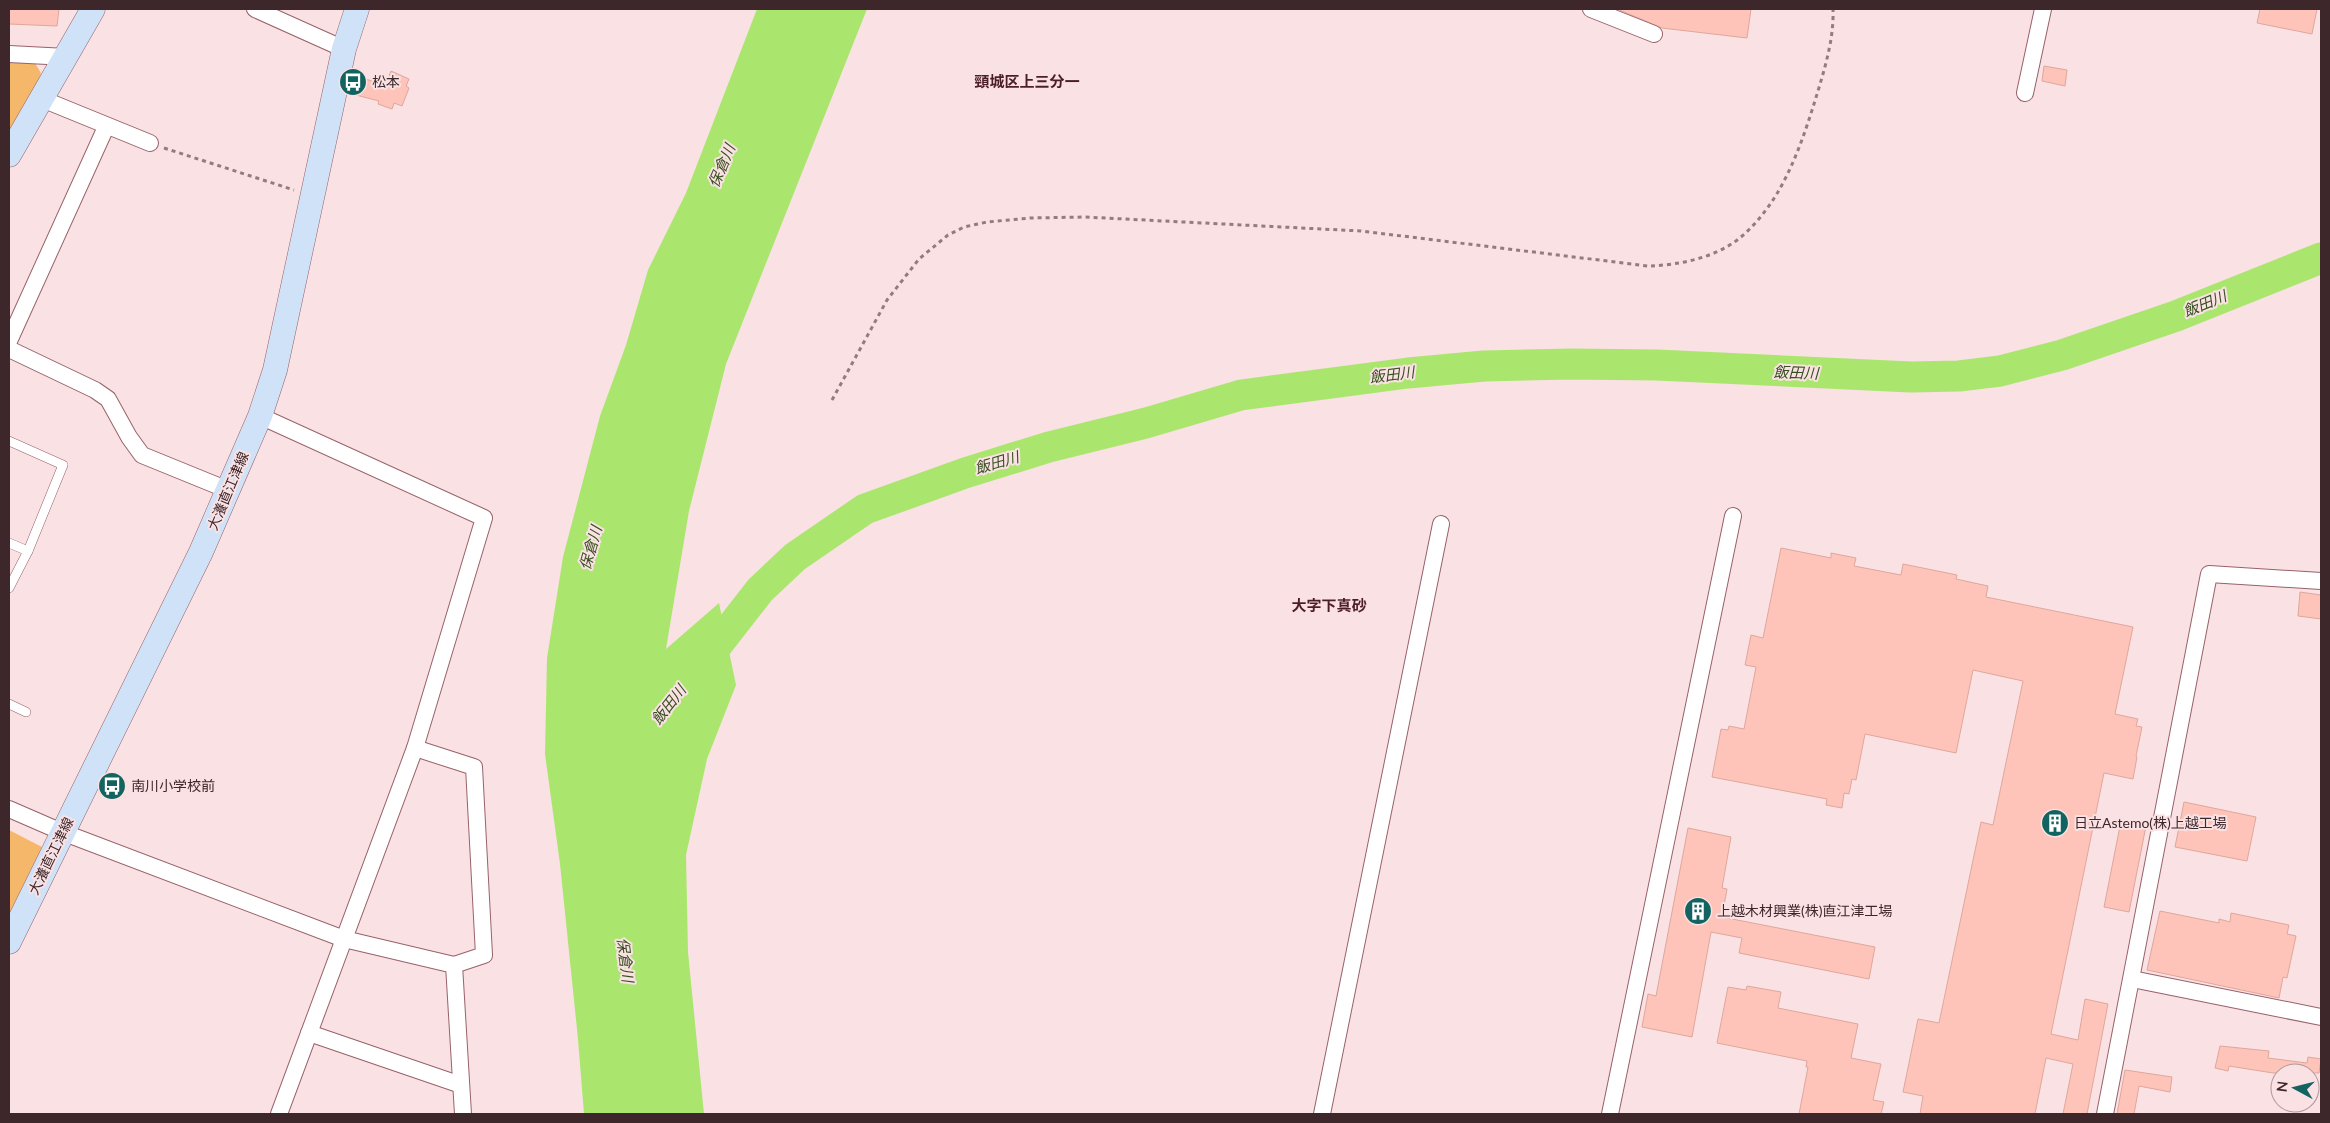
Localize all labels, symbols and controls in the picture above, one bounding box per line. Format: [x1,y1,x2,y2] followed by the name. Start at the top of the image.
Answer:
[338,67,368,97] bus stop icon: 松本
[974,72,1080,90] district label: 頸城区上三分一
[372,73,400,90] place label: 松本
[704,140,739,190] water label: 保倉川
[2180,286,2231,320] water label: 飯田川
[1368,362,1417,386] water label: 飯田川
[1773,362,1821,382] water label: 飯田川
[973,447,1023,477] water label: 飯田川
[203,449,252,533] street label: 大瀁直江津線
[575,522,605,572] water label: 保倉川
[1291,596,1367,614] district label: 大字下真砂
[647,680,690,728] water label: 飯田川
[97,771,127,801] bus stop icon: 南川小学校前
[131,777,215,794] place label: 南川小学校前
[2040,808,2070,838] building icon: 日立Astemo(株)上越工場
[24,814,77,897] street label: 大瀁直江津線
[2074,814,2227,831] place label: 日立Astemo(株)上越工場
[1683,896,1713,926] building icon: 上越木材興業(株)直江津工場
[1717,902,1892,919] place label: 上越木材興業(株)直江津工場
[614,936,638,985] water label: 保倉川
[2270,1063,2320,1113] north arrow
[2273,1080,2291,1093] text: N

